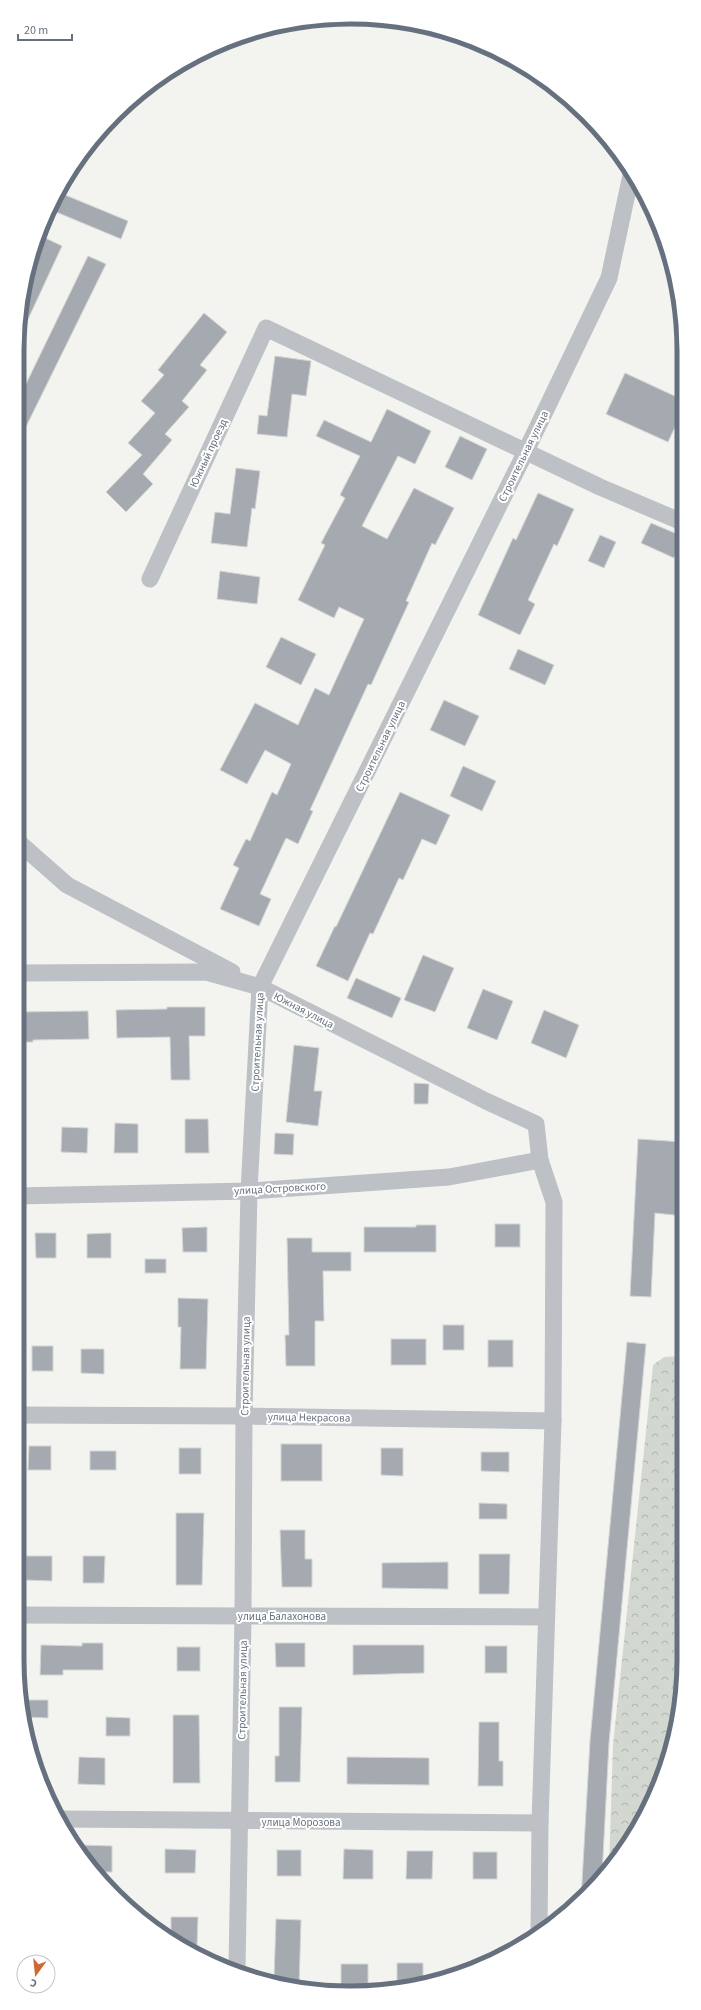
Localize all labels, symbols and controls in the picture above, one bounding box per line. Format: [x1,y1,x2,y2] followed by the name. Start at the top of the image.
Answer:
[18,16,72,42] scale bar
[24,22,48,39] text: 20 m
[495,408,552,504] street label: Строительная улица
[186,416,231,490] street label: Южный проезд
[352,698,409,794] street label: Строительная улица
[271,989,337,1032] street label: Южная улица
[247,992,268,1092] street label: Строительная улица
[234,1179,326,1198] street label: улица Островского
[237,1316,254,1416] street label: Строительная улица
[268,1409,350,1426] street label: улица Некрасова
[238,1609,326,1624] street label: улица Балахонова
[234,1640,251,1740] street label: Строительная улица
[262,1815,340,1830] street label: улица Морозова
[16,1954,56,1994] north arrow
[28,1975,39,1991] text: С

